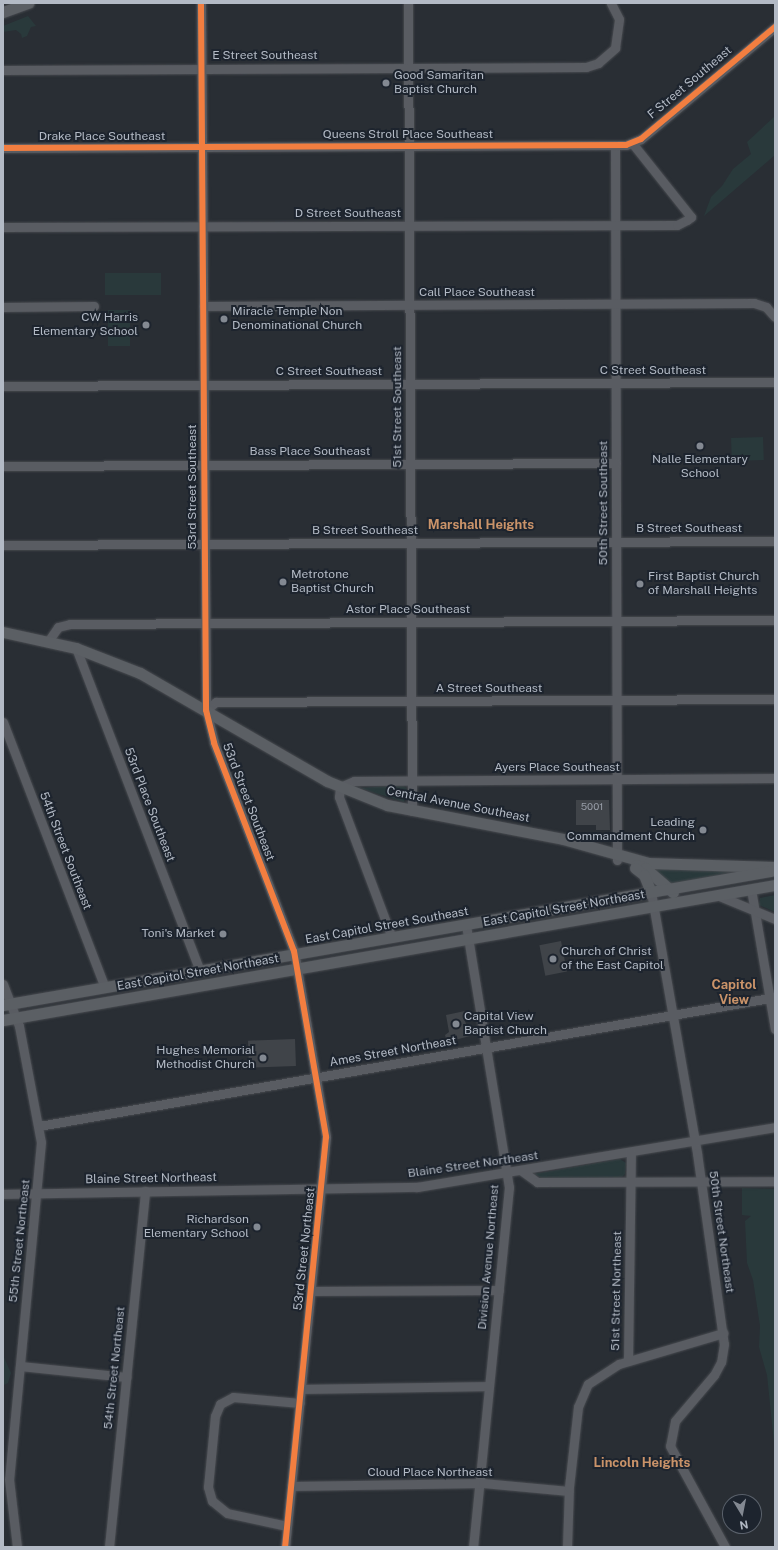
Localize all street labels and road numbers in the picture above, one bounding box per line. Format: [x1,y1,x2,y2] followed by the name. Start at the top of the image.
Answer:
[645,44,735,122] street label: F Street Southeast
[212,49,318,63] street label: E Street Southeast
[323,128,493,142] street label: Queens Stroll Place Southeast
[39,130,165,144] street label: Drake Place Southeast
[295,207,401,221] street label: D Street Southeast
[419,286,535,300] street label: Call Place Southeast
[391,346,405,468] street label: 51st Street Southeast
[600,364,706,378] street label: C Street Southeast
[276,365,382,379] street label: C Street Southeast
[186,424,200,550] street label: 53rd Street Southeast
[597,441,611,565] street label: 50th Street Southeast
[250,445,370,459] street label: Bass Place Southeast
[636,522,742,536] street label: B Street Southeast
[312,524,418,538] street label: B Street Southeast
[346,603,470,617] street label: Astor Place Southeast
[436,682,542,696] street label: A Street Southeast
[219,741,277,863] street label: 53rd Street Southeast
[121,746,177,864] street label: 53rd Place Southeast
[494,761,620,775] street label: Ayers Place Southeast
[385,784,531,826] street label: Central Avenue Southeast
[36,790,94,912] street label: 54th Street Southeast
[482,888,646,930] street label: East Capitol Street Northeast
[304,905,470,947] street label: East Capitol Street Southeast
[116,952,280,994] street label: East Capitol Street Northeast
[329,1034,457,1070] street label: Ames Street Northeast
[407,1149,539,1181] street label: Blaine Street Northeast
[705,1170,737,1294] street label: 50th Street Northeast
[85,1171,217,1187] street label: Blaine Street Northeast
[6,1179,34,1303] street label: 55th Street Northeast
[475,1184,503,1330] street label: Division Avenue Northeast
[291,1187,319,1311] street label: 53rd Street Northeast
[609,1231,625,1351] street label: 51st Street Northeast
[101,1306,129,1430] street label: 54th Street Northeast
[367,1466,493,1480] street label: Cloud Place Northeast

